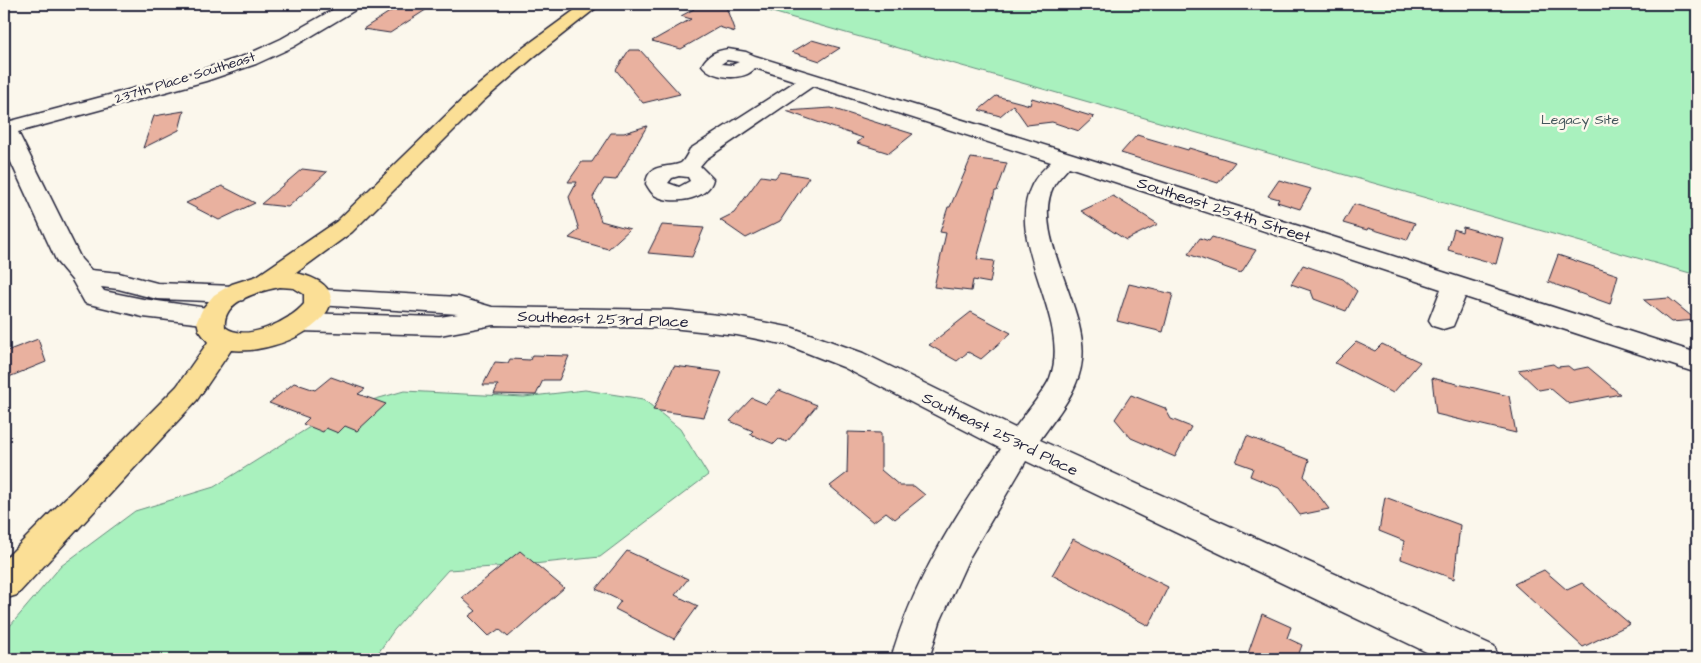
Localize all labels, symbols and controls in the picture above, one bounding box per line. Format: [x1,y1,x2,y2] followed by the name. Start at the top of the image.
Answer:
[112,47,258,109] street label: 237th Place Southeast
[1541,110,1619,130] park label: Legacy Site
[1135,172,1314,249] street label: Southeast 254th Street
[517,305,689,333] street label: Southeast 253rd Place
[918,387,1082,482] street label: Southeast 253rd Place

